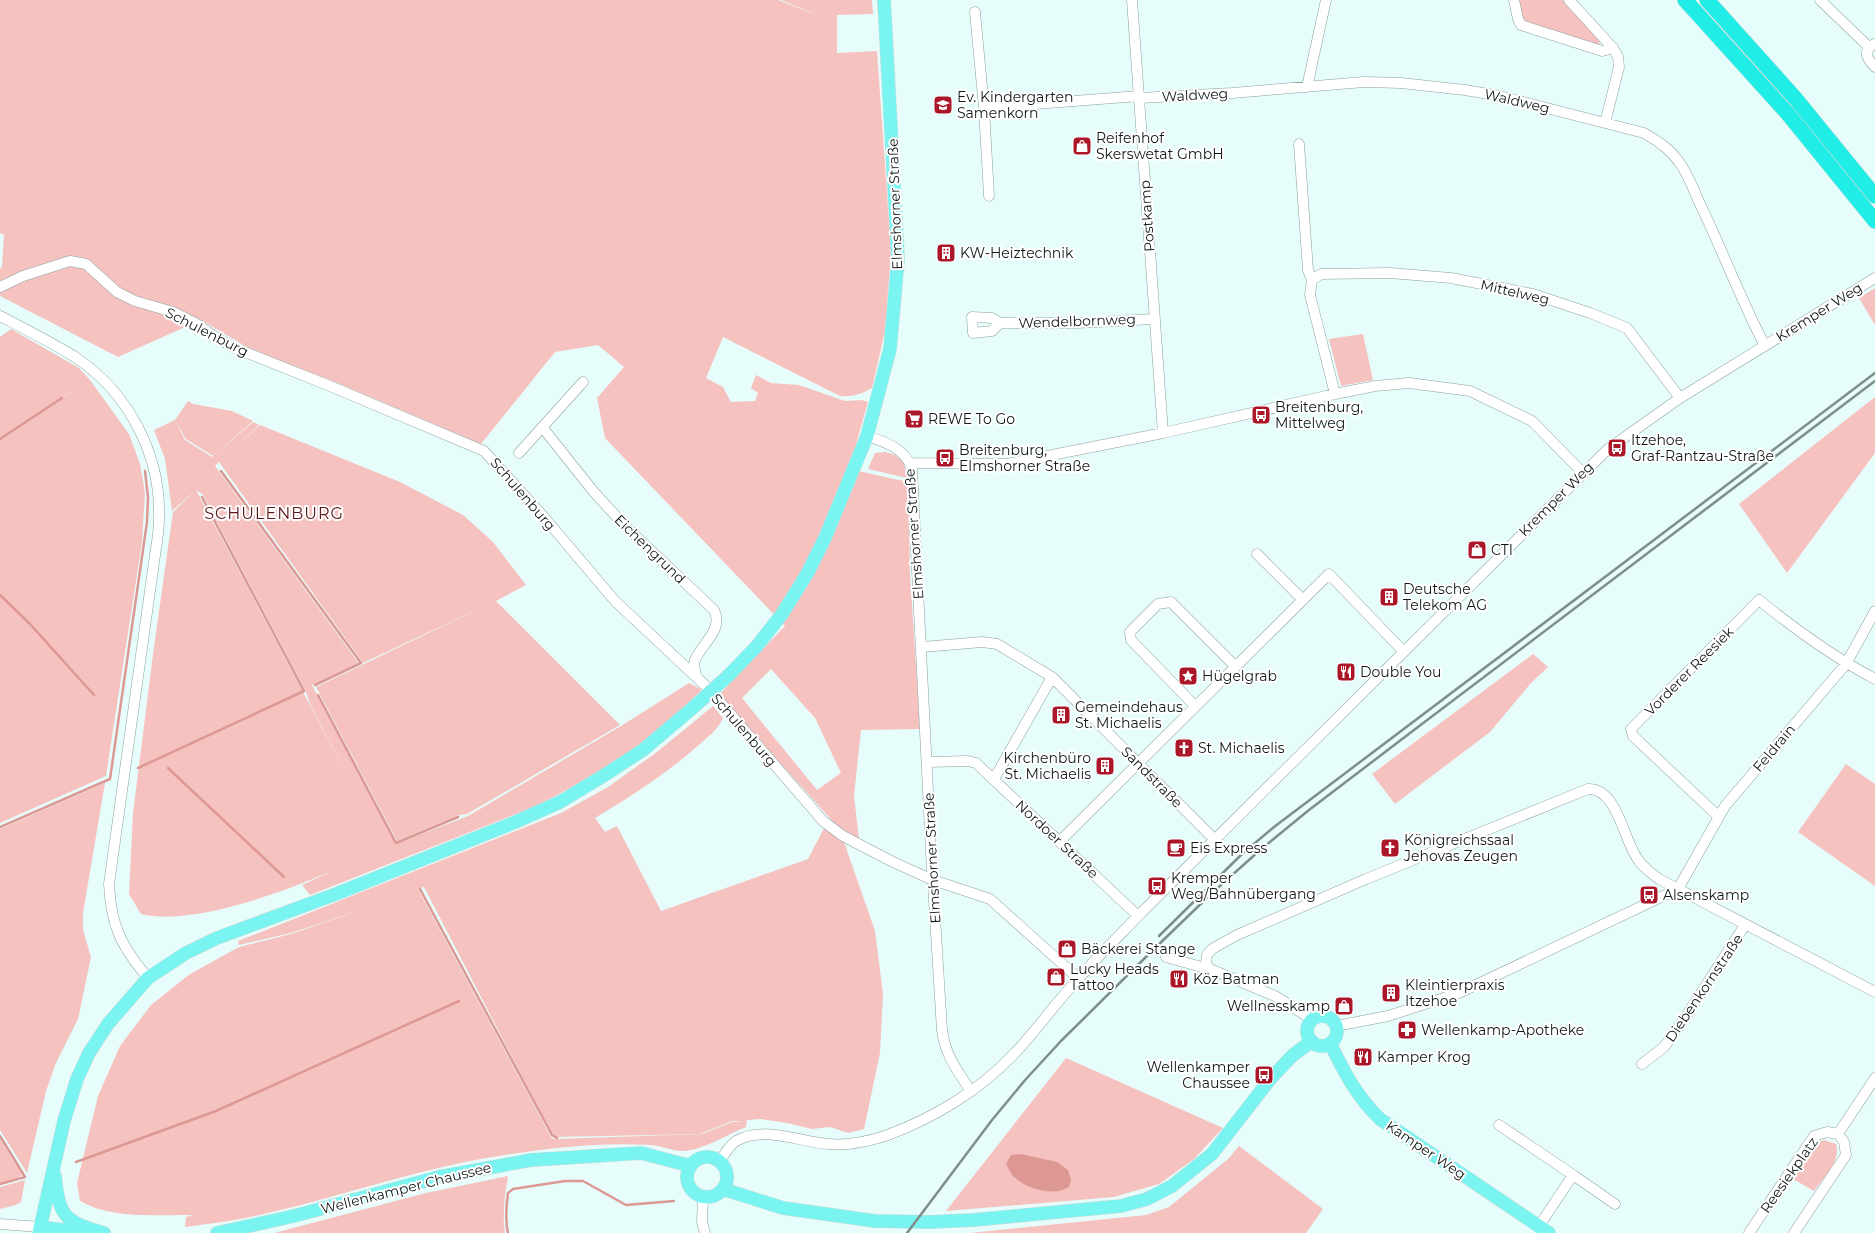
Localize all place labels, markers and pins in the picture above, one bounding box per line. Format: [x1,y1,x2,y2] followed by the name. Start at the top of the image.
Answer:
[957,88,1074,122] place label: Ev. Kindergarten Samenkorn
[932,94,954,116] school or university icon: Ev. Kindergarten Samenkorn
[1096,129,1224,163] place label: Reifenhof Skerswetat GmbH
[1071,135,1093,157] shop icon: Reifenhof Skerswetat GmbH
[935,242,957,264] building icon: KW-Heiztechnik
[960,244,1074,262] place label: KW-Heiztechnik
[1275,398,1363,432] place label: Breitenburg, Mittelweg
[1250,404,1272,426] bus stop icon: Breitenburg, Mittelweg
[903,408,925,430] supermarket icon: REWE To Go
[928,410,1015,428] place label: REWE To Go
[1631,431,1774,465] place label: Itzehoe, Graf-Rantzau-Straße
[1606,437,1628,459] bus stop icon: Itzehoe, Graf-Rantzau-Straße
[959,441,1090,475] place label: Breitenburg, Elmshorner Straße
[934,447,956,469] bus stop icon: Breitenburg, Elmshorner Straße
[1466,539,1488,561] shop icon: CTI
[1491,541,1513,559] place label: CTI
[1403,580,1487,614] place label: Deutsche Telekom AG
[1378,586,1400,608] building icon: Deutsche Telekom AG
[1335,661,1357,683] restaurant icon: Double You
[1360,663,1441,681] place label: Double You
[1177,665,1199,687] place icon: Hügelgrab
[1202,667,1277,685] place label: Hügelgrab
[1075,698,1183,732] place label: Gemeindehaus St. Michaelis
[1050,704,1072,726] building icon: Gemeindehaus St. Michaelis
[1173,737,1195,759] church icon: St. Michaelis
[1198,739,1285,757] place label: St. Michaelis
[1004,749,1091,783] place label: Kirchenbüro St. Michaelis
[1094,755,1116,777] building icon: Kirchenbüro St. Michaelis
[1403,831,1518,865] place label: Königreichssaal Jehovas Zeugen
[1165,837,1187,859] cafe icon: Eis Express
[1379,837,1401,859] church icon: Königreichssaal Jehovas Zeugen
[1190,839,1267,857] place label: Eis Express
[1171,869,1316,903] place label: Kremper Weg/Bahnübergang
[1146,875,1168,897] bus stop icon: Kremper Weg/Bahnübergang
[1638,884,1660,906] bus stop icon: Alsenskamp
[1663,886,1749,904] place label: Alsenskamp
[1056,938,1078,960] shop icon: Bäckerei Stange
[1081,940,1195,958] place label: Bäckerei Stange
[1070,960,1159,994] place label: Lucky Heads Tattoo
[1045,966,1067,988] shop icon: Lucky Heads Tattoo
[1168,968,1190,990] restaurant icon: Köz Batman
[1193,970,1279,988] place label: Köz Batman
[1405,976,1505,1010] place label: Kleintierpraxis Itzehoe
[1380,982,1402,1004] building icon: Kleintierpraxis Itzehoe
[1333,995,1355,1017] shop icon: Wellnesskamp
[1227,997,1330,1015] place label: Wellnesskamp
[1396,1019,1418,1041] pharmacy icon: Wellenkamp-Apotheke
[1421,1021,1584,1039] place label: Wellenkamp-Apotheke
[1352,1046,1374,1068] restaurant icon: Kamper Krog
[1377,1048,1471,1066] place label: Kamper Krog
[1146,1058,1250,1092] place label: Wellenkamper Chaussee
[1253,1064,1275,1086] bus stop icon: Wellenkamper Chaussee

